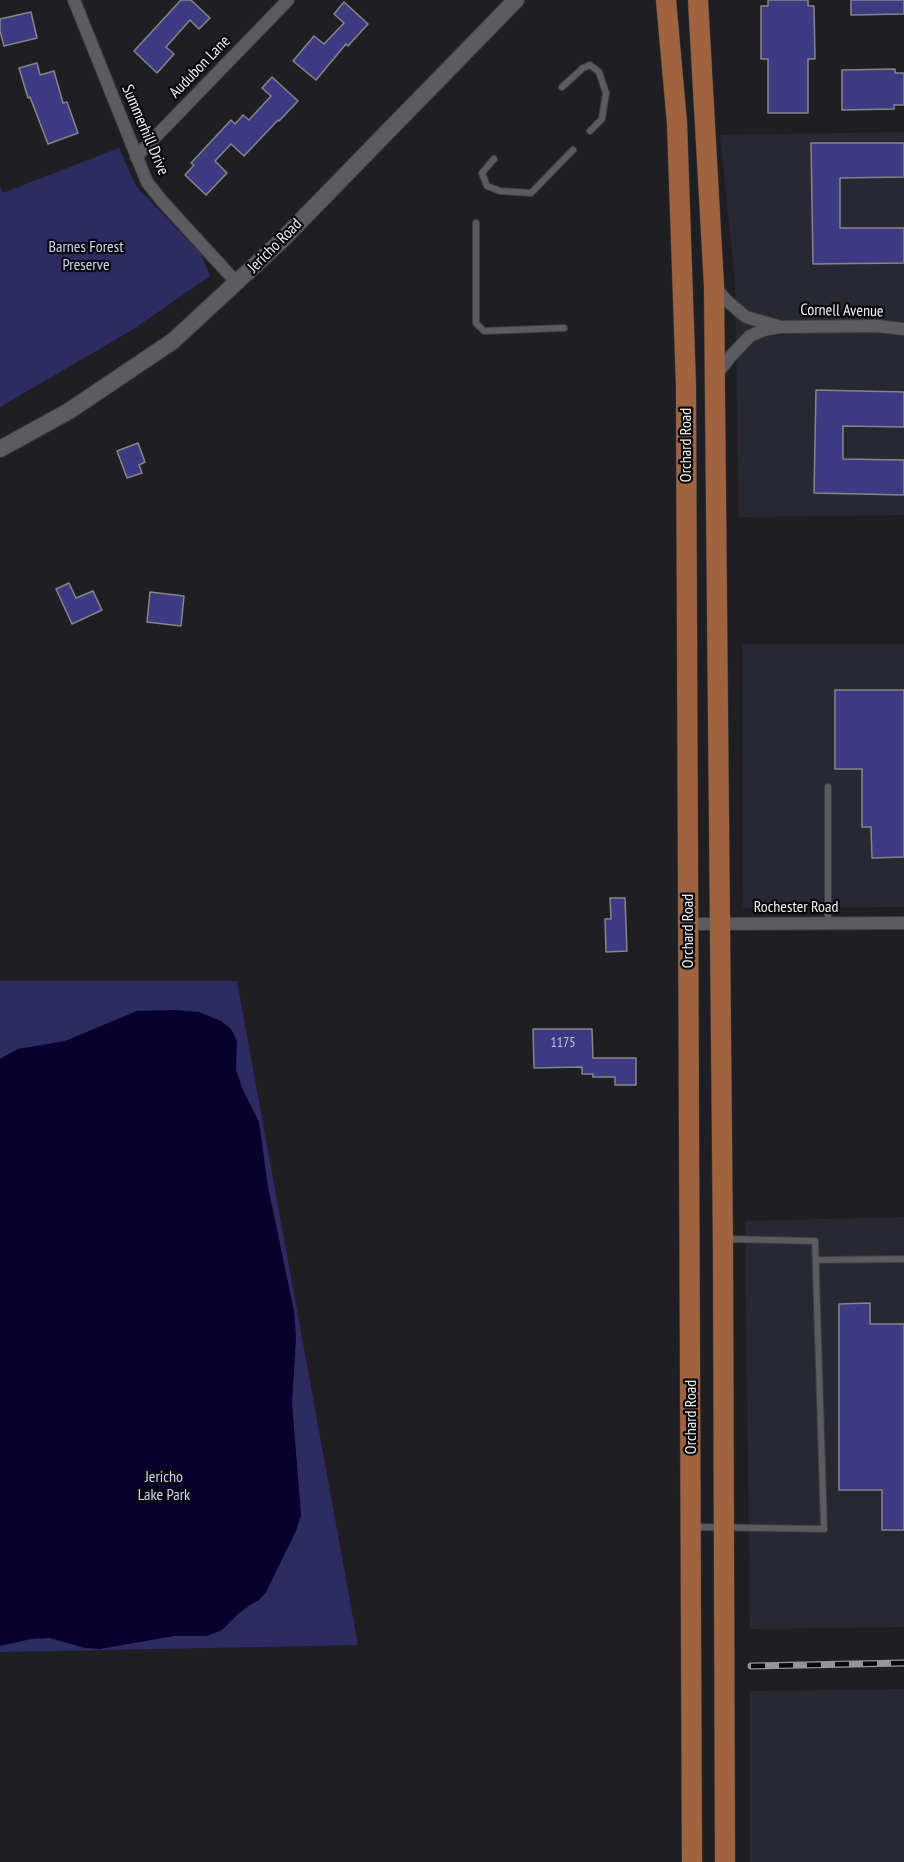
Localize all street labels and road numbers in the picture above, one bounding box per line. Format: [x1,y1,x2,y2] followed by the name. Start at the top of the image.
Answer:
[166,32,234,102] street label: Audubon Lane
[117,82,173,178] street label: Summerhill Drive
[244,215,306,277] street label: Jericho Road
[800,301,884,321] street label: Cornell Avenue
[676,408,696,482] street label: Orchard Road
[678,894,698,968] street label: Orchard Road
[754,897,838,917] street label: Rochester Road
[681,1380,701,1454] street label: Orchard Road

